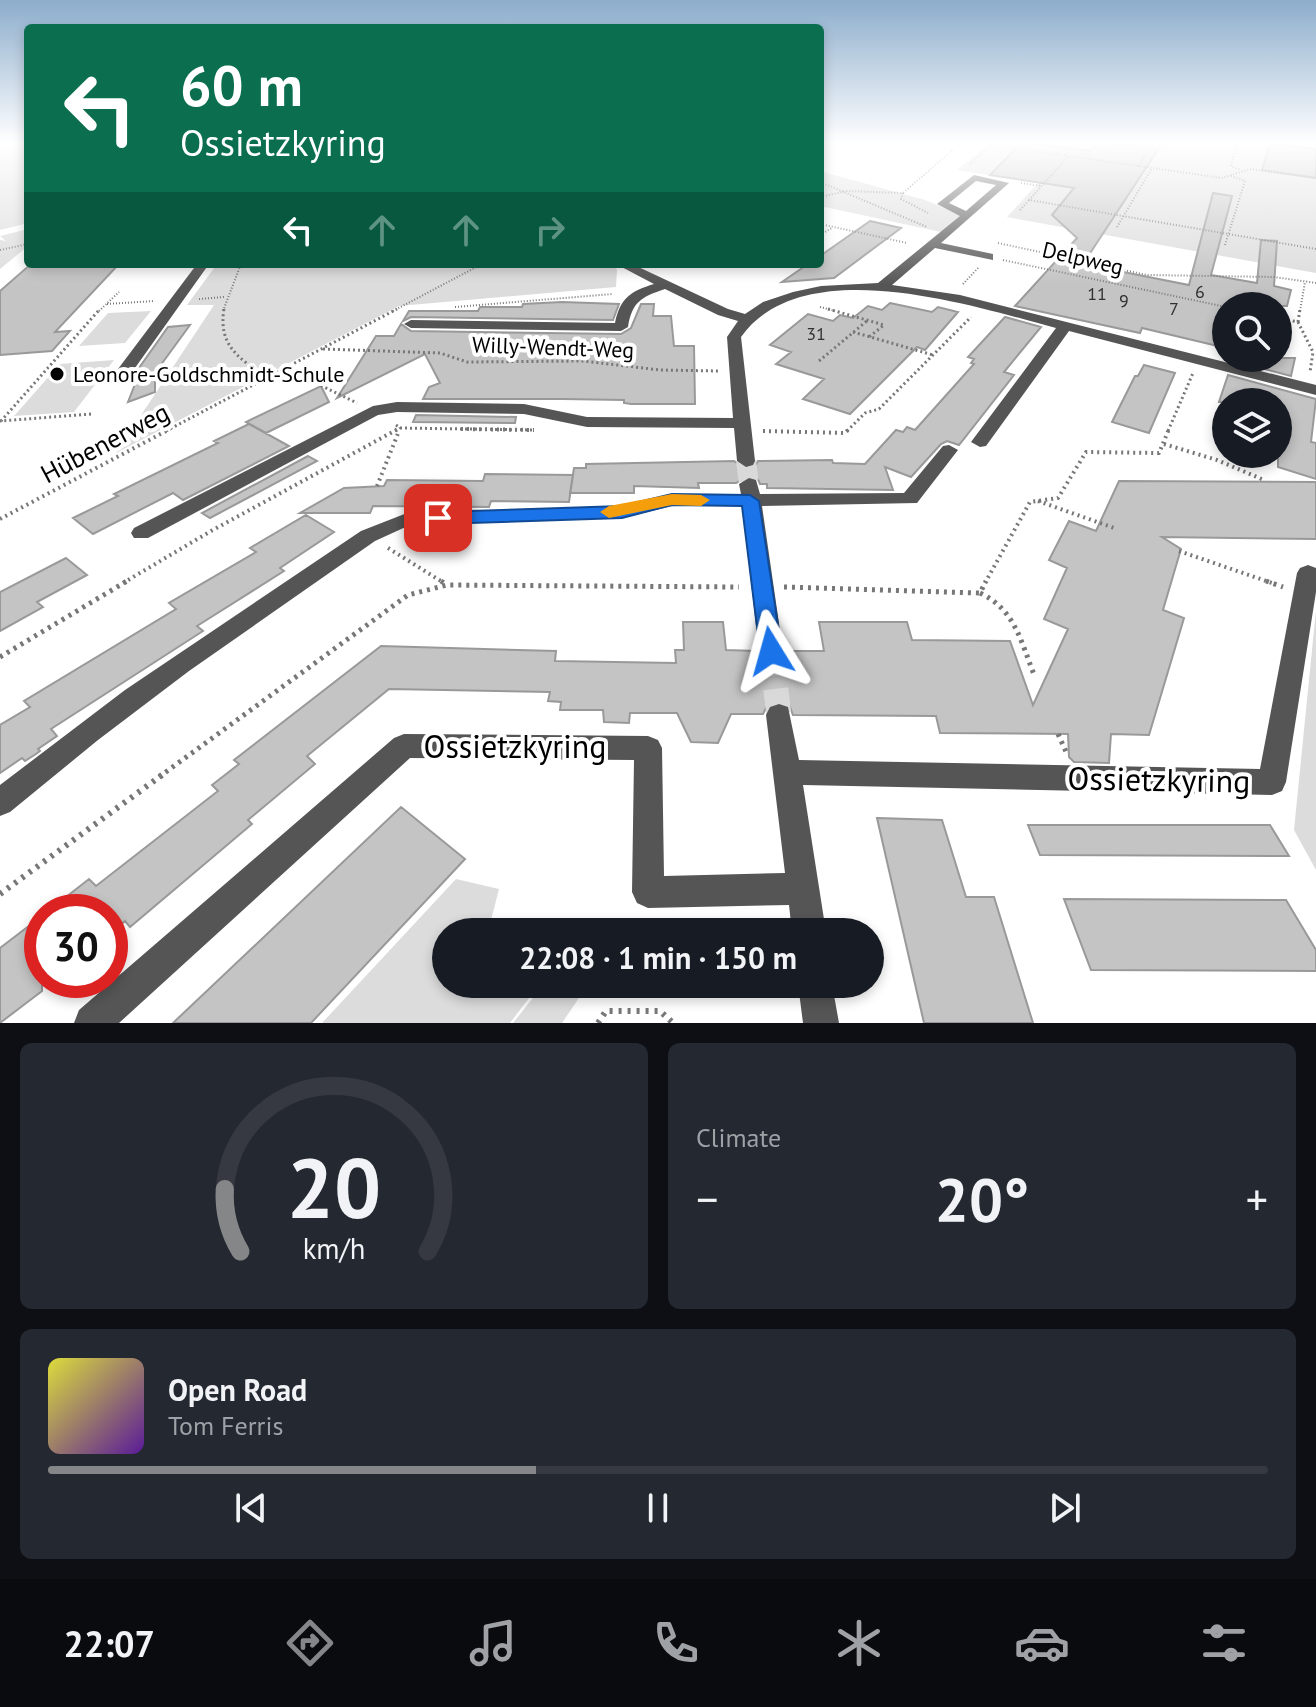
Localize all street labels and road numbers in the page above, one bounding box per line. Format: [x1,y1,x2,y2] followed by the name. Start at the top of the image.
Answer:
[1040,235,1126,281] street label: Delpweg
[471,330,635,364] street label: Willy-Wendt-Weg
[35,395,175,490] street label: Hübenerweg
[424,725,606,767] street label: Ossietzkyring
[1067,756,1251,802] street label: Ossietzkyring

